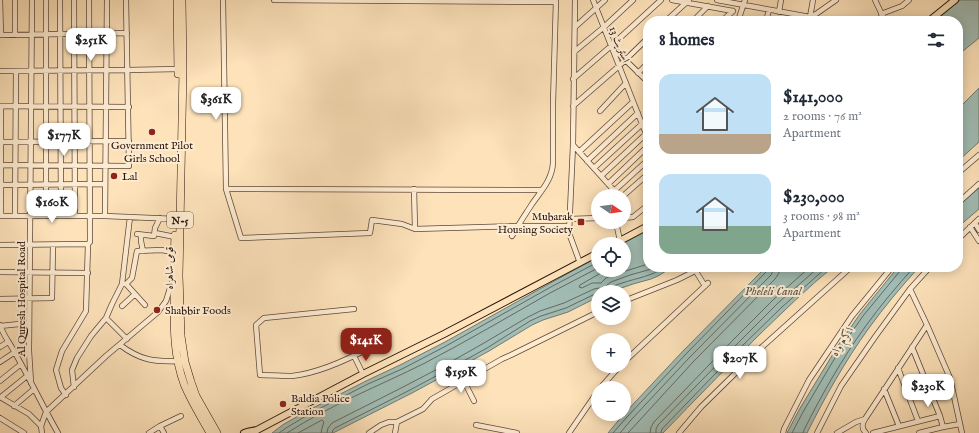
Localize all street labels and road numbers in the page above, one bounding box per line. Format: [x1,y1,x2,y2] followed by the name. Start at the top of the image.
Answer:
[605,24,633,65] street label: اسٹریٹ 13
[167,212,193,228] road number: N-5
[15,241,29,358] street label: Al Quresh Hospital Road
[163,247,177,289] street label: قومی شاہراہ

